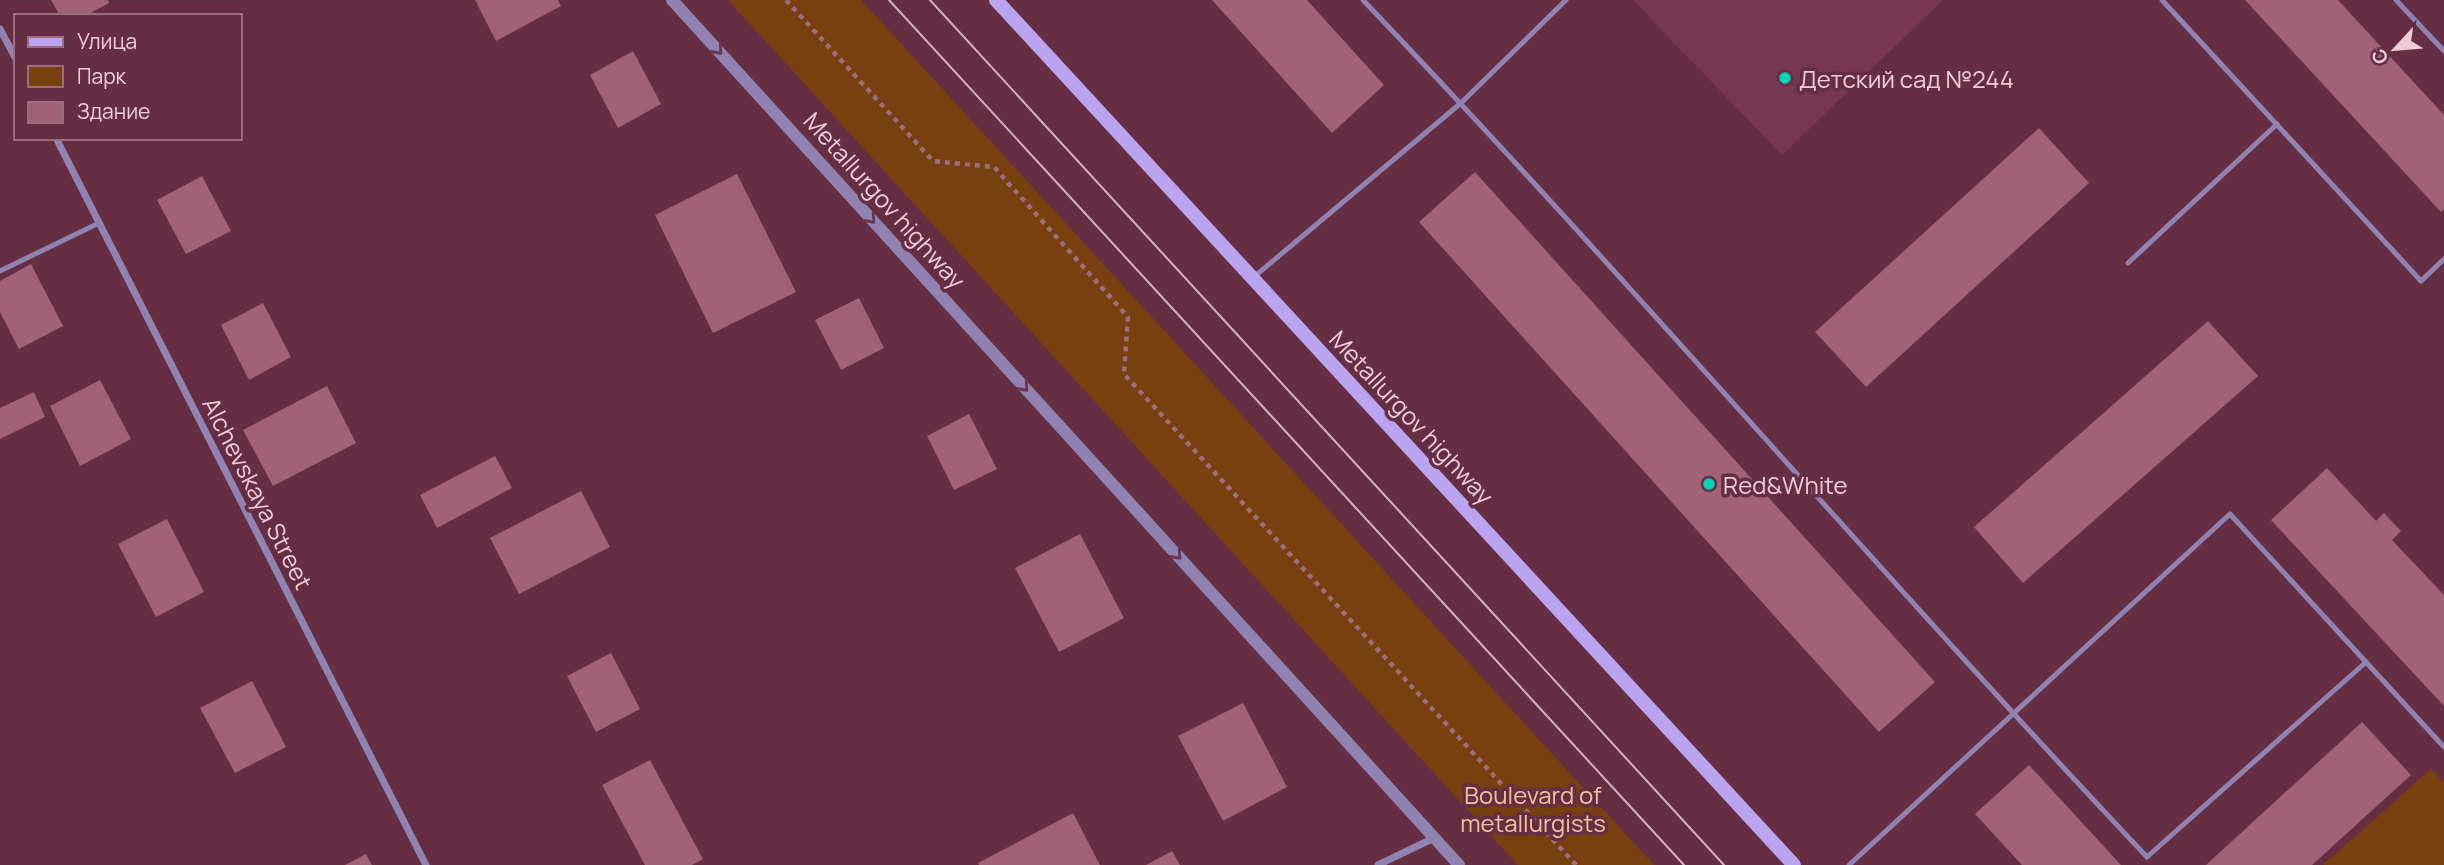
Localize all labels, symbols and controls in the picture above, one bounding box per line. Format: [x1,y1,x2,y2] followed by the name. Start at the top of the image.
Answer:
[14,14,242,140] legend
[2360,14,2430,84] north arrow
[77,27,137,55] text: Улица
[710,42,722,55] one-way arrow
[2365,44,2394,68] text: С
[77,62,127,90] text: Парк
[1799,62,2014,95] place label: Детский сад №244
[1777,70,1793,86] marker: Детский сад №244
[77,97,150,125] text: Здание
[797,105,973,296] street label: Metallurgov highway
[863,211,875,224] one-way arrow
[1323,323,1502,512] street label: Metallurgov highway
[1016,379,1028,392] one-way arrow
[195,391,321,595] street label: Alchevskaya Street
[1723,468,1848,501] place label: Red&White
[1701,476,1717,492] marker: Red&White
[1169,547,1181,560] one-way arrow
[1460,778,1606,839] park label: Boulevard of metallurgists

